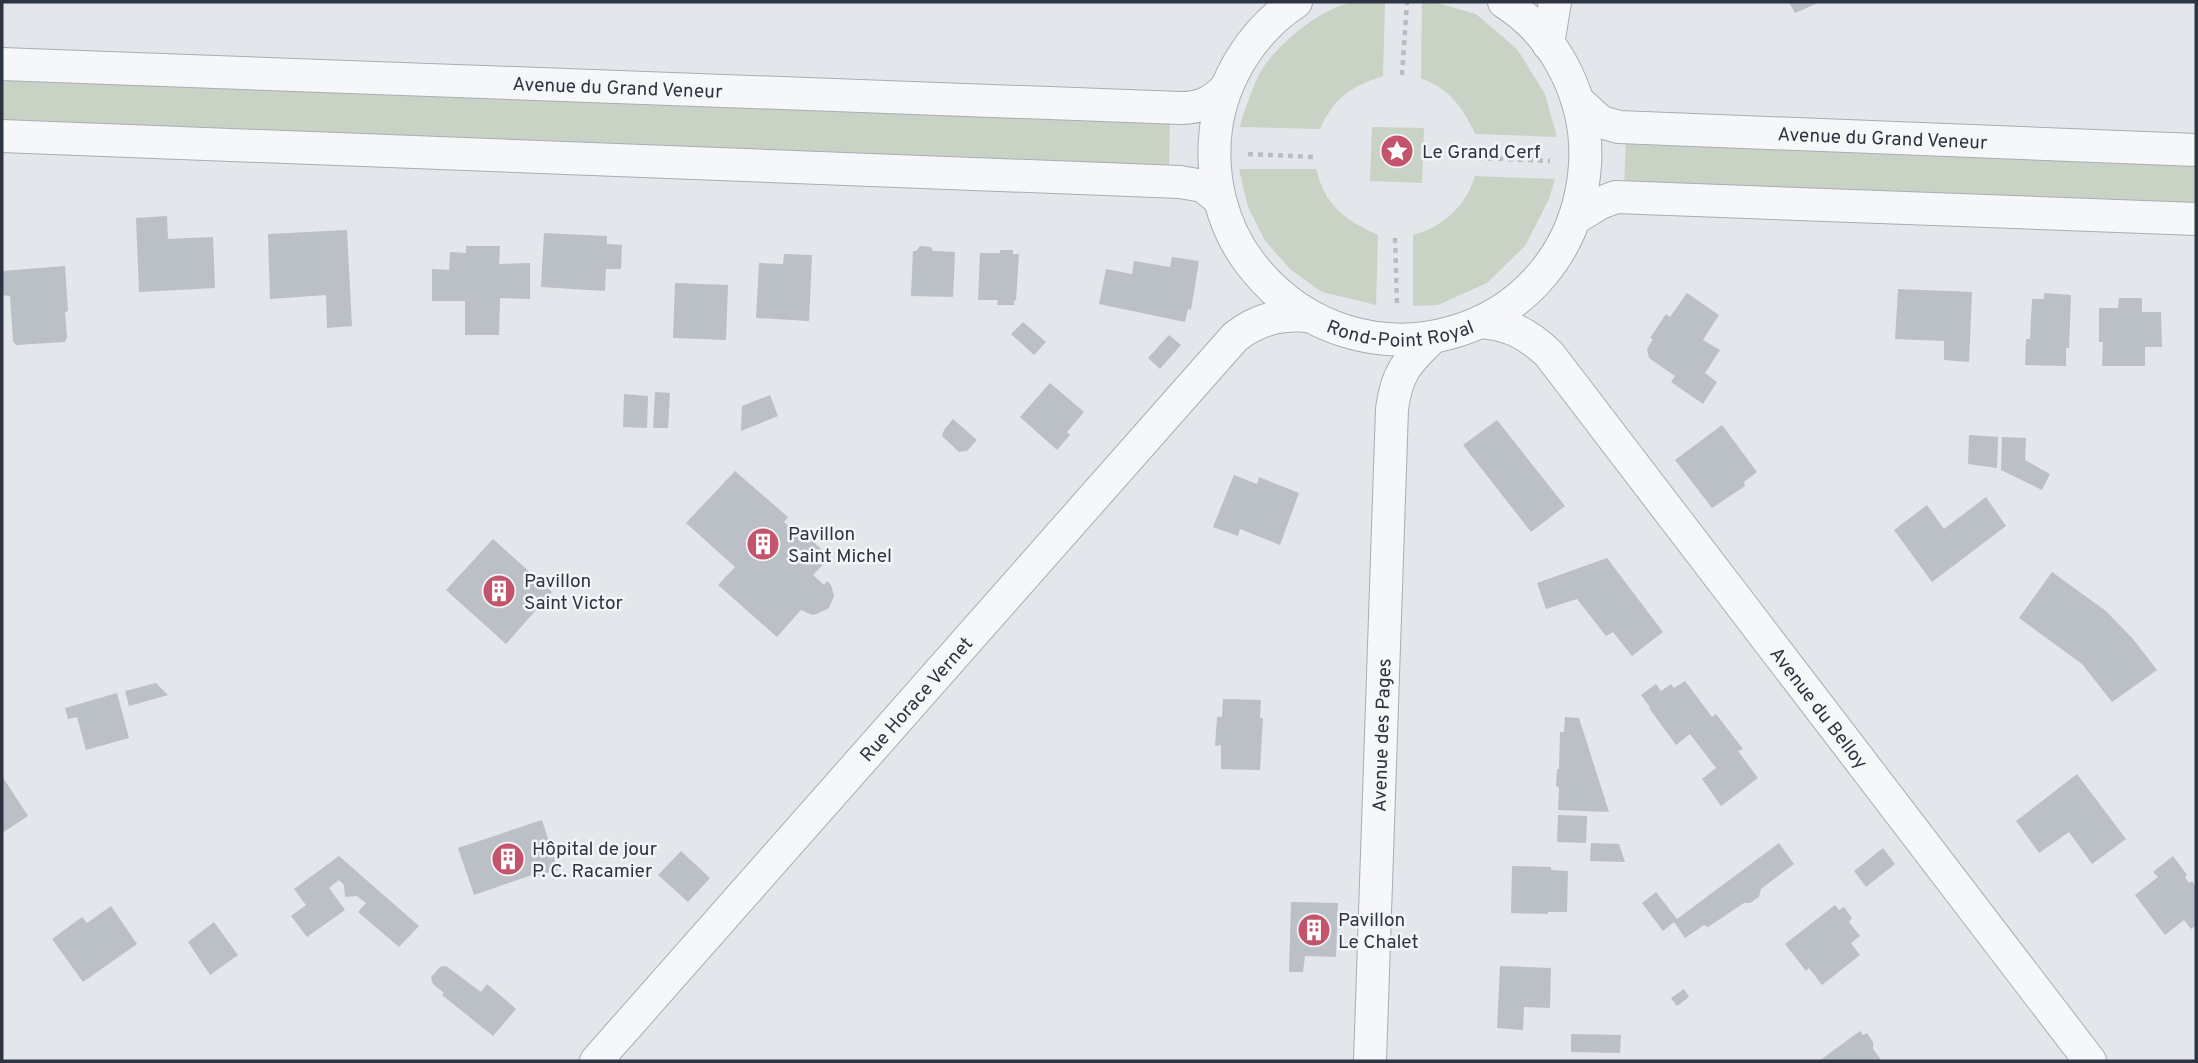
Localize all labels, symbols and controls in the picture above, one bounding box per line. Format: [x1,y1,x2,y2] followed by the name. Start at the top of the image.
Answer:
[512,73,724,105] street label: Avenue du Grand Veneur
[1777,123,1989,156] street label: Avenue du Grand Veneur
[1378,132,1416,170] place icon: Le Grand Cerf
[1422,141,1541,165] place label: Le Grand Cerf
[1323,315,1478,354] street label: Rond-Point Royal
[788,523,892,569] place label: Pavillon Saint Michel
[744,525,782,563] building icon: Pavillon Saint Michel
[524,570,624,616] place label: Pavillon Saint Victor
[480,572,518,610] building icon: Pavillon Saint Victor
[856,633,979,768] street label: Rue Horace Vernet
[1764,643,1872,775] street label: Avenue du Belloy
[1368,658,1398,812] street label: Avenue des Pages
[532,838,658,884] place label: Hôpital de jour P. C. Racamier
[489,840,527,878] building icon: Hôpital de jour P. C. Racamier
[1338,909,1419,955] place label: Pavillon Le Chalet
[1295,911,1333,949] building icon: Pavillon Le Chalet

